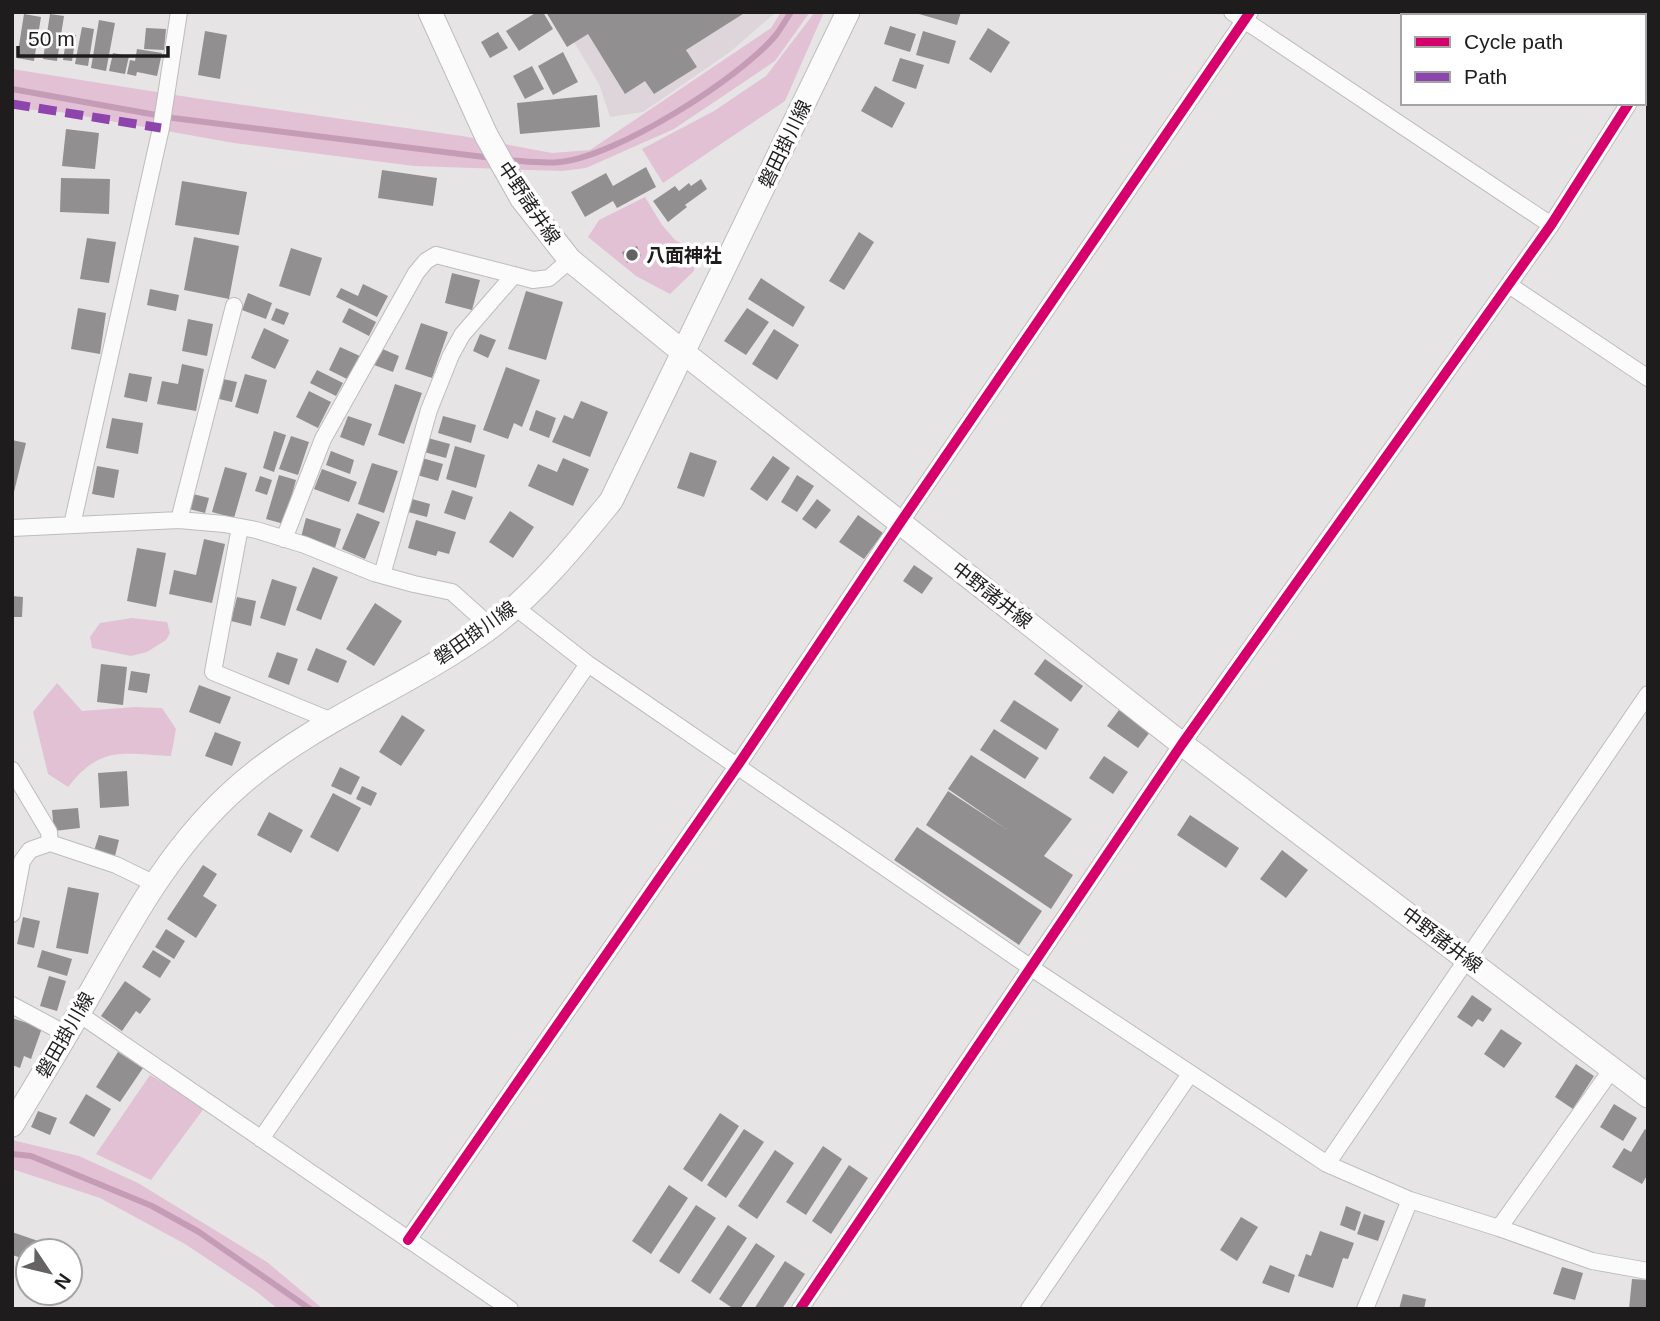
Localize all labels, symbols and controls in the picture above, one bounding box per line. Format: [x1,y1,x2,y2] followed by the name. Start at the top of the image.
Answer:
[18,14,168,58] scale bar
[1401,14,1646,105] legend
[28,27,75,50] text: 50 m
[1464,30,1563,53] text: Cycle path
[1464,65,1507,88] text: Path
[755,97,815,191] street label: 磐田掛川線
[494,158,564,248] street label: 中野諸井線
[646,245,722,266] place label: 八面神社
[624,247,640,263] marker: 八面神社
[948,557,1036,633] street label: 中野諸井線
[430,597,520,669] street label: 磐田掛川線
[1398,903,1486,977] street label: 中野諸井線
[32,989,98,1081] street label: 磐田掛川線
[14,1237,84,1307] north arrow
[50,1270,75,1293] text: N

